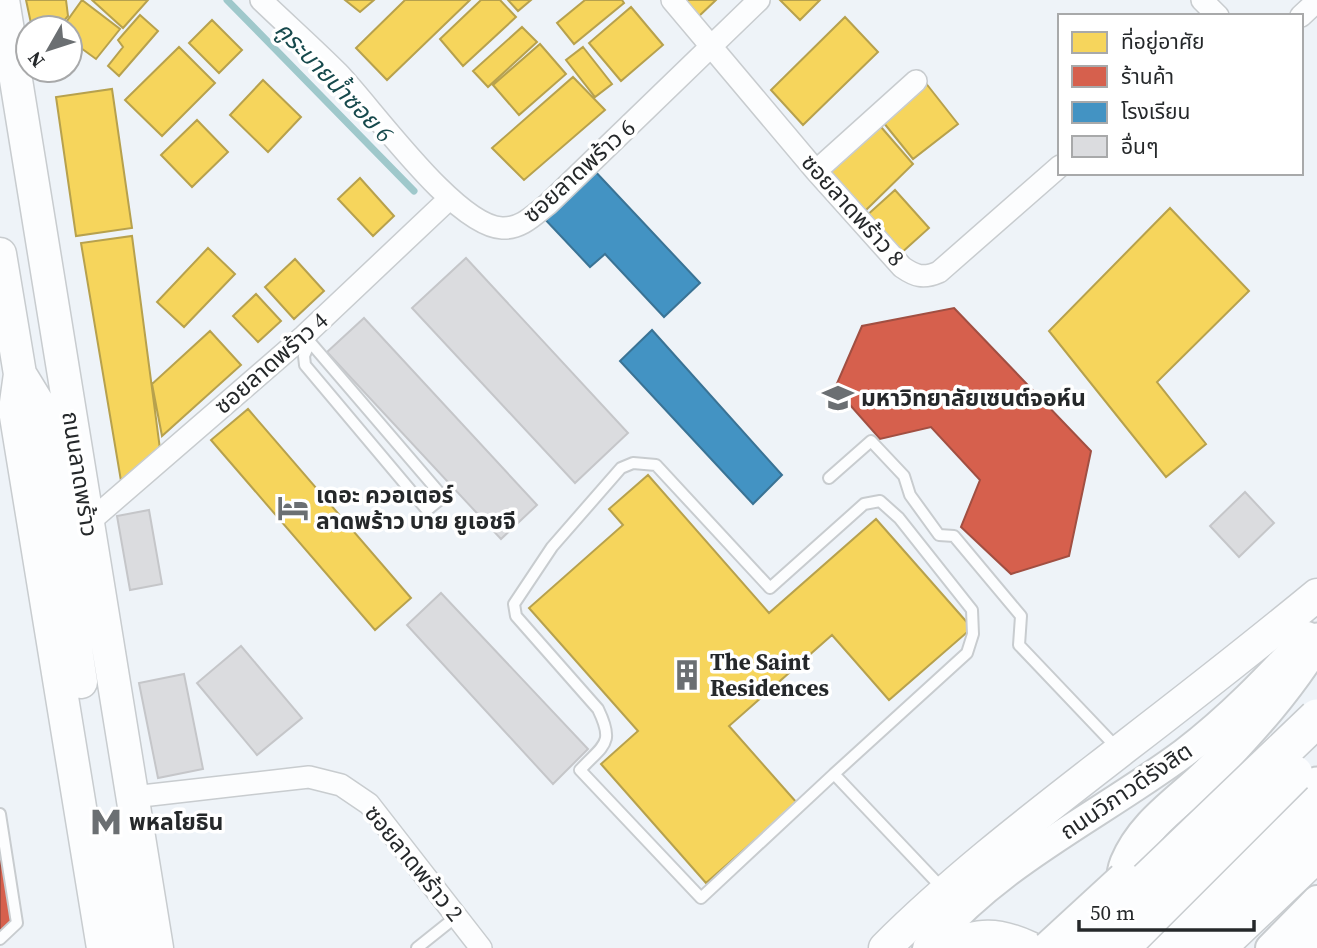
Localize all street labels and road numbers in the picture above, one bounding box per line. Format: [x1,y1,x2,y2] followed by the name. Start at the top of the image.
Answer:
[516,112,642,230] street label: ซอยลาดพร้าว 6
[794,147,912,273] street label: ซอยลาดพร้าว 8
[207,304,335,421] street label: ซอยลาดพร้าว 4
[54,409,106,539] street label: ถนนลาดพร้าว
[1053,735,1199,847] street label: ถนนวิภาวดีรังสิต
[357,798,471,928] street label: ซอยลาดพร้าว 2

